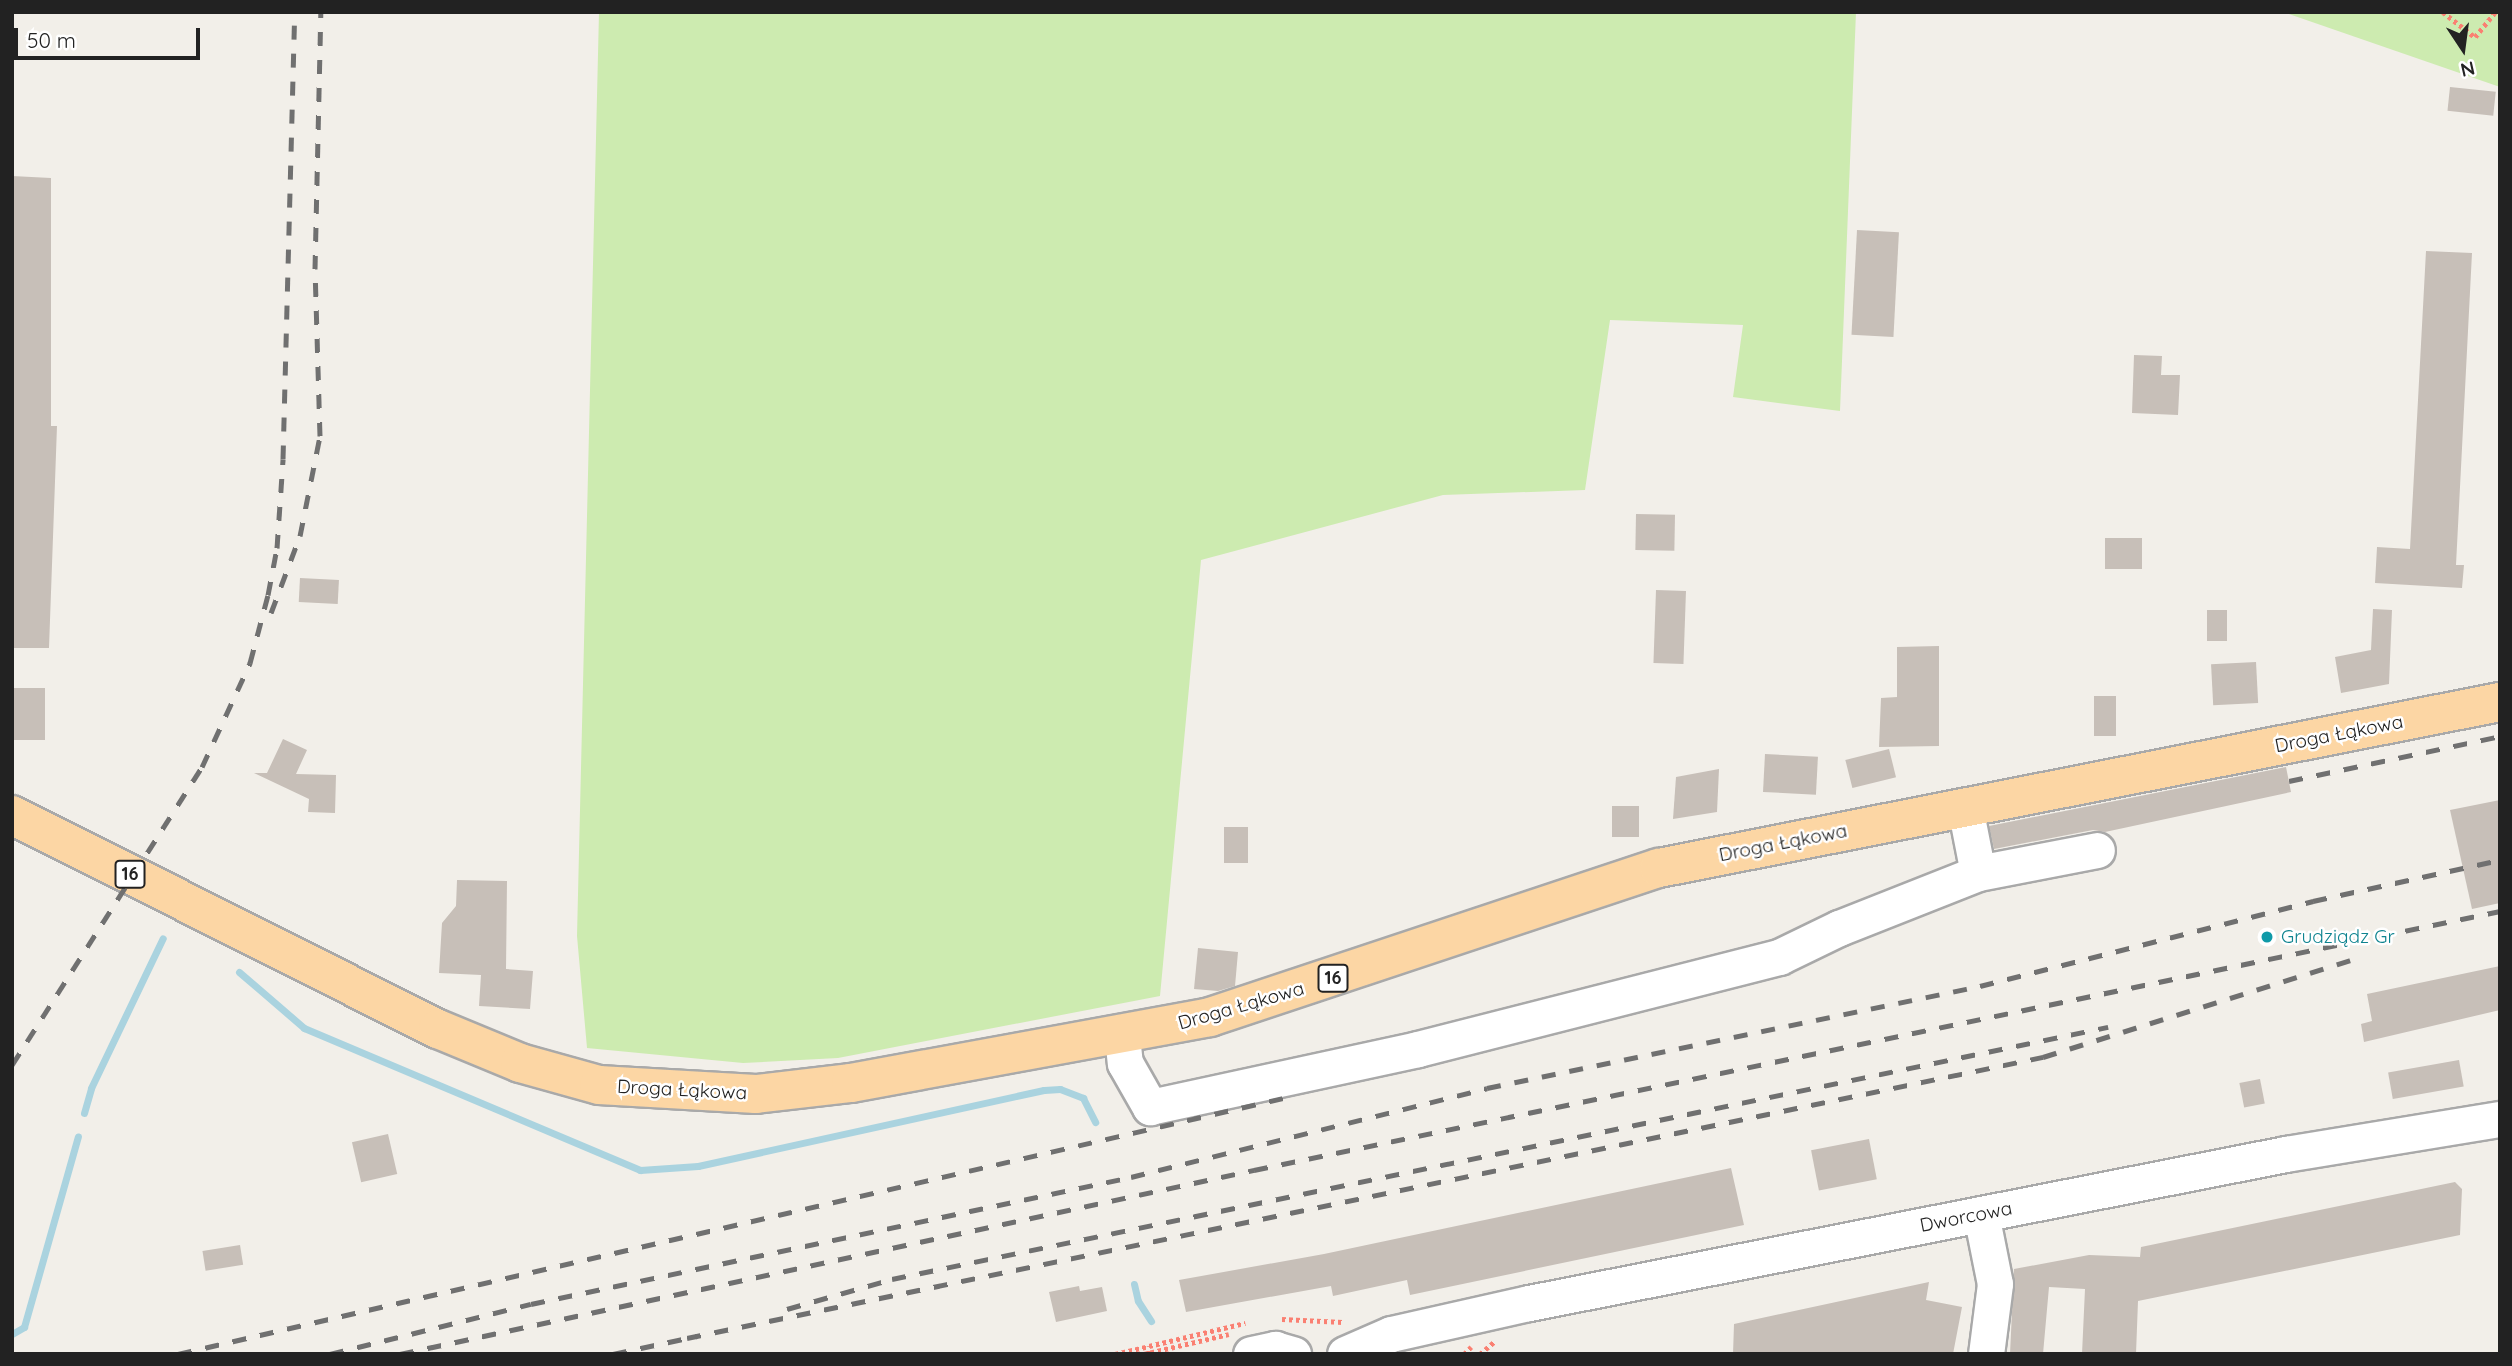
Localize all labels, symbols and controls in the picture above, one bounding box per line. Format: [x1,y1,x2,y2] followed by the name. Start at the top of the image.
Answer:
[18,14,203,58] scale bar
[2428,14,2498,84] north arrow
[27,27,76,53] text: 50 m
[2458,56,2477,83] text: N
[2273,710,2405,758] street label: Droga Łąkowa
[1717,819,1849,867] street label: Droga Łąkowa
[114,860,146,888] road number: 16
[2281,926,2395,948] place label: Grudziądz Gr
[2259,929,2275,945] marker: Grudziądz Gr
[1317,964,1349,993] road number: 16
[1175,977,1307,1035] street label: Droga Łąkowa
[616,1075,748,1105] street label: Droga Łąkowa
[1918,1197,2014,1237] street label: Dworcowa

